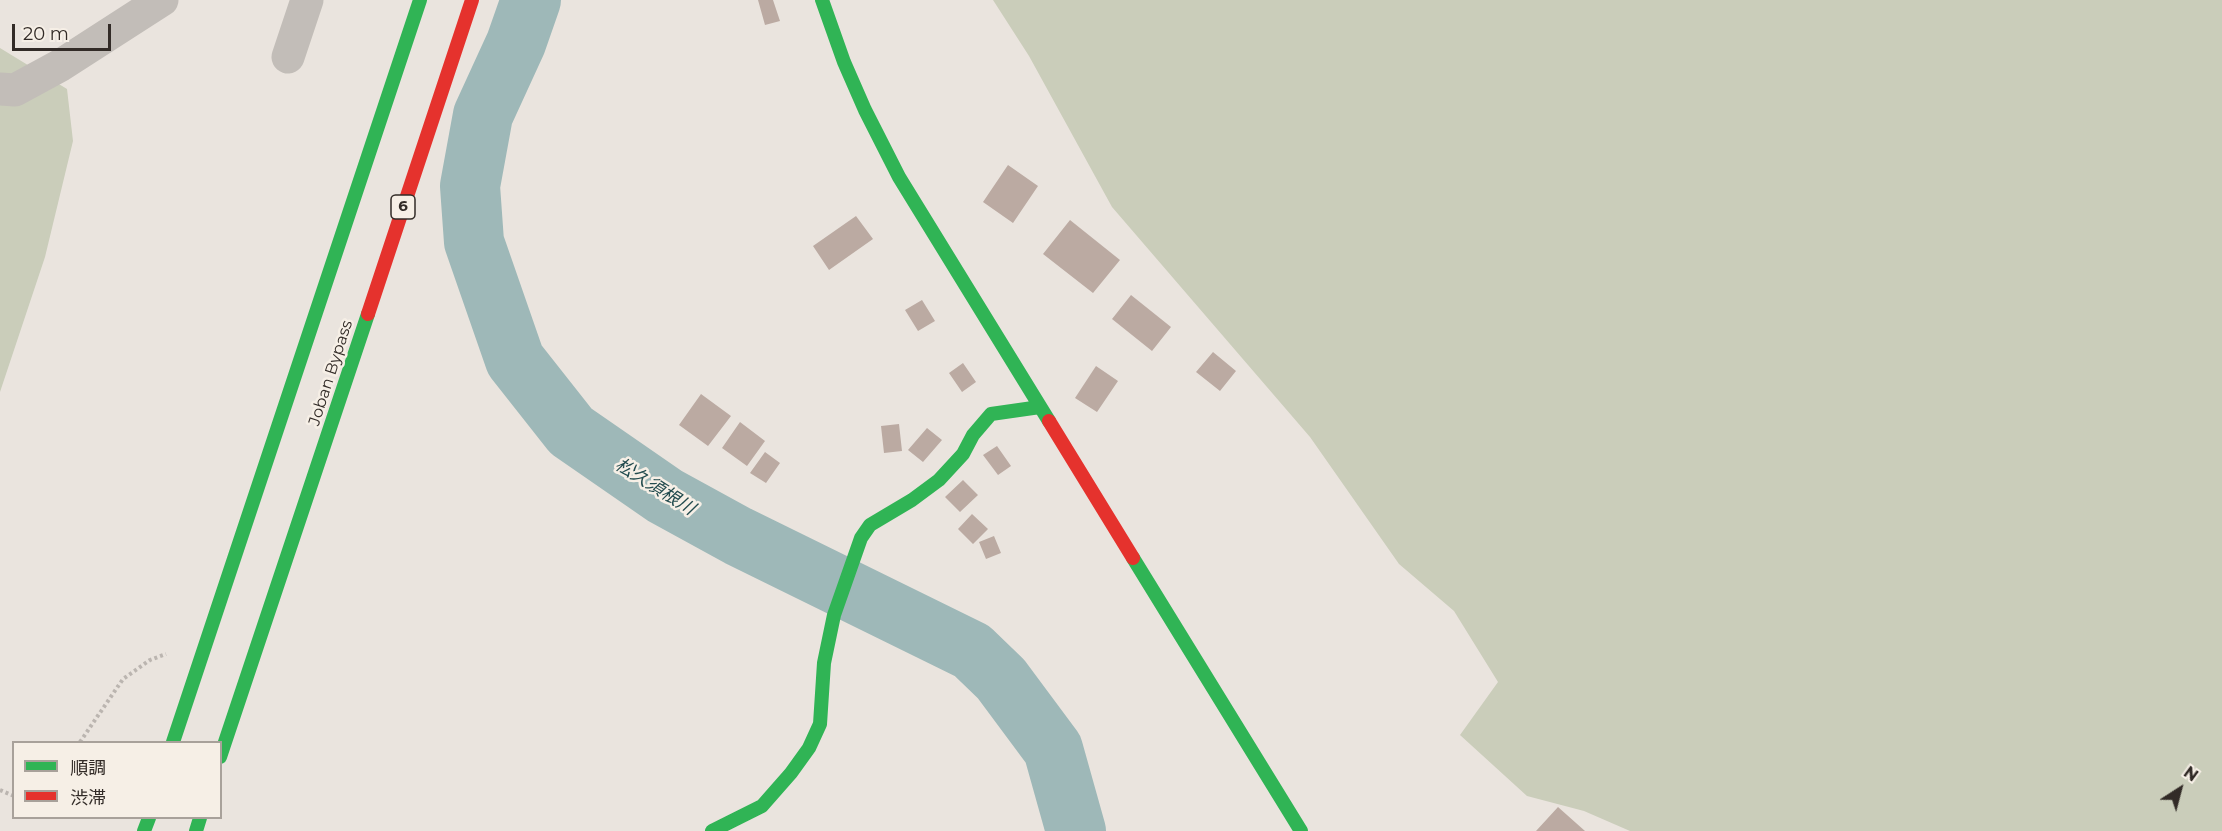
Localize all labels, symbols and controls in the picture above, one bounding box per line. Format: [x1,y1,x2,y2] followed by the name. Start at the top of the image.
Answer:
[15,12,114,50] scale bar
[23,23,69,45] text: 20 m
[391,195,415,219] road number: 6
[305,318,357,428] street label: Joban Bypass
[611,454,699,520] water label: 松久須根川
[12,741,222,819] legend
[70,757,106,779] text: 順調
[2150,759,2210,819] north arrow
[2180,763,2202,786] text: N
[70,787,106,809] text: 渋滞

